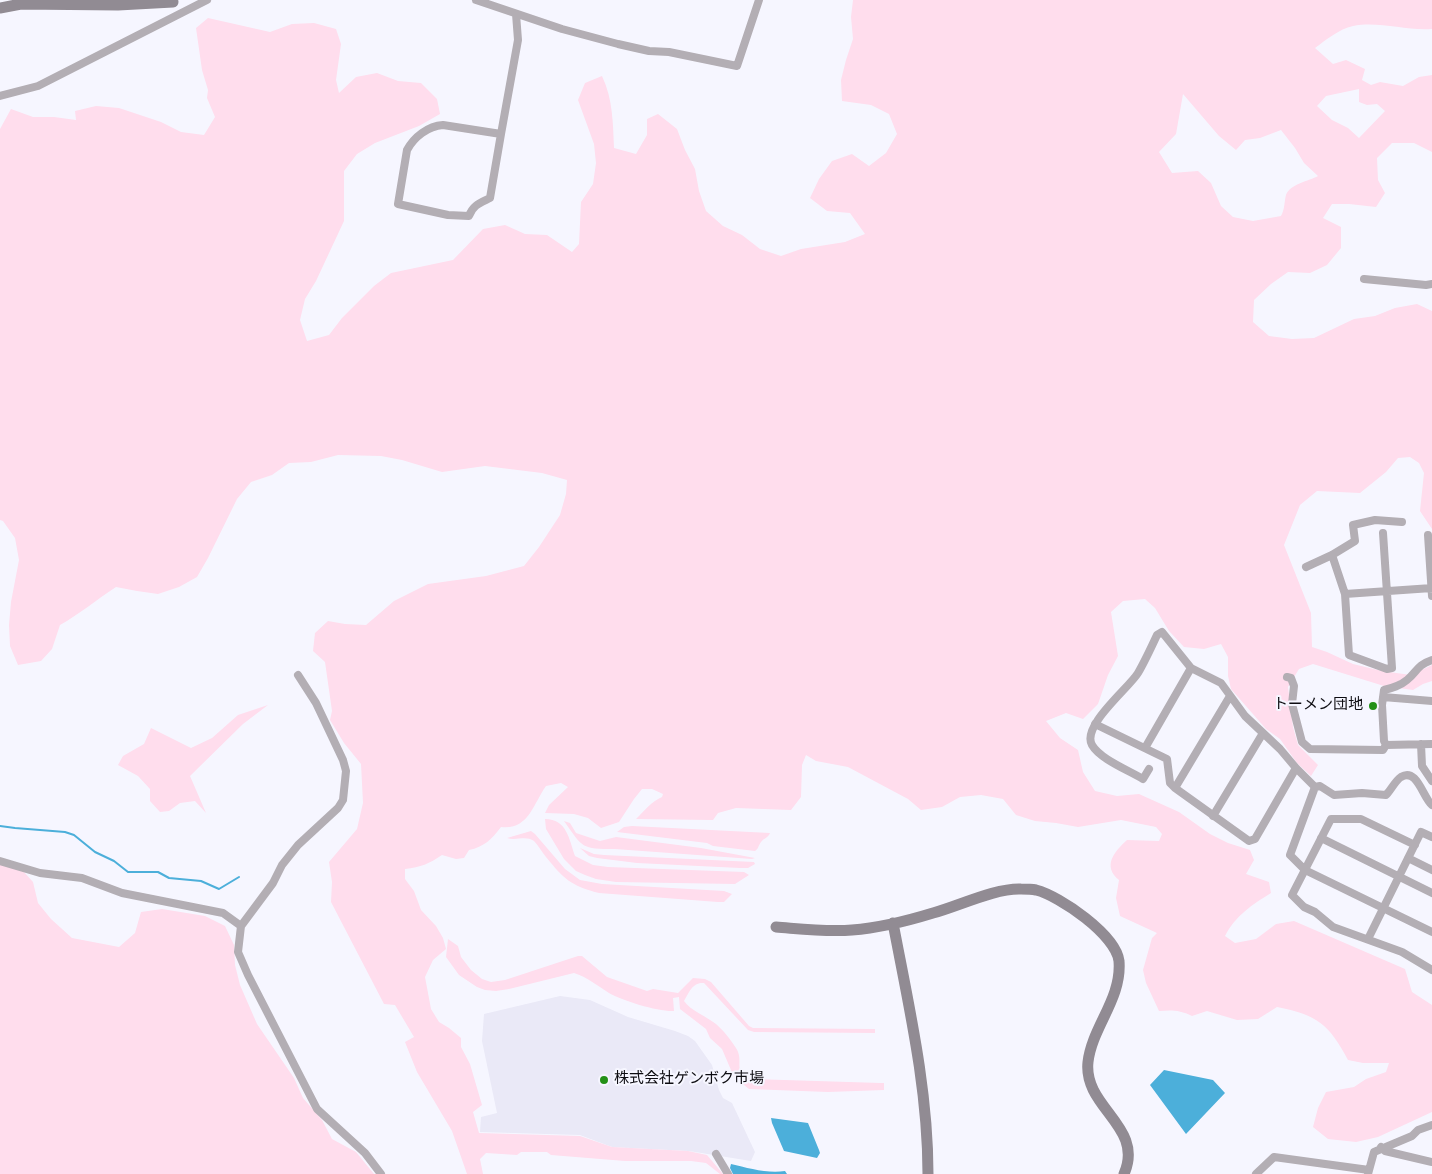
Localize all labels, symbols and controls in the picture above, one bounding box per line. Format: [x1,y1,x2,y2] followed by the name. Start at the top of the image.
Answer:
[1273,697,1363,715] place label: トーメン団地
[1367,700,1379,712] marker: トーメン団地
[614,1071,764,1089] place label: 株式会社ゲンボク市場
[598,1074,610,1086] marker: 株式会社ゲンボク市場

